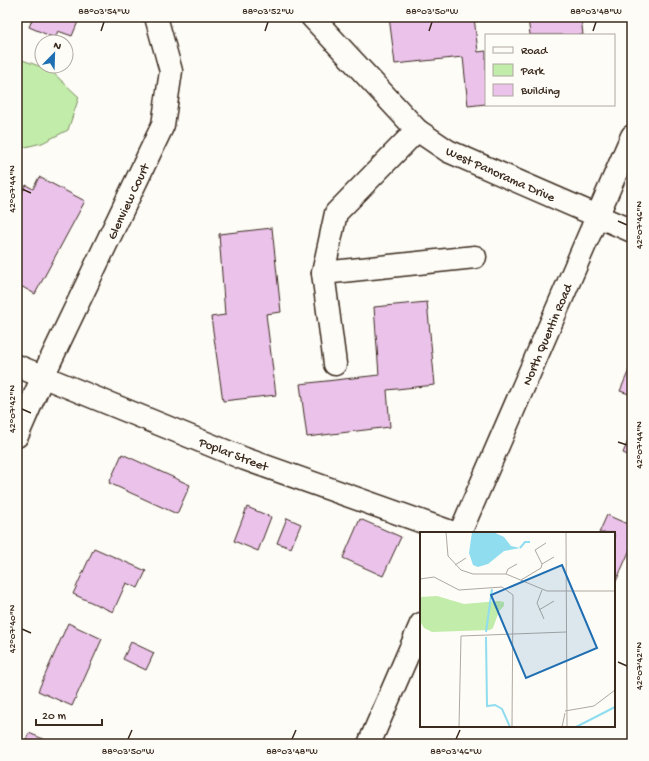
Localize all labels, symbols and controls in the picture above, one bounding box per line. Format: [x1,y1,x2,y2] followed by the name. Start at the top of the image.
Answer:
[78,6,130,18] text: 88°03'54"W
[242,6,294,18] text: 88°03'52"W
[406,6,459,18] text: 88°03'50"W
[570,6,622,18] text: 88°03'48"W
[34,34,74,74] north arrow
[485,34,615,106] legend
[51,40,63,54] text: N
[521,45,548,59] text: Road
[520,65,546,79] text: Park
[520,85,560,99] text: Building
[443,144,557,206] street label: West Panorama Drive
[105,160,154,242] street label: Glenview Court
[7,165,19,213] text: 42°07'44"N
[634,201,646,249] text: 42°07'46"N
[520,281,577,388] street label: North Quentin Road
[7,385,19,433] text: 42°07'42"N
[634,421,646,469] text: 42°07'44"N
[196,435,271,476] street label: Poplar Street
[420,532,615,727] inset map
[7,604,19,653] text: 42°07'40"N
[634,642,646,690] text: 42°07'42"N
[36,701,102,727] scale bar
[42,710,67,724] text: 20 m
[102,746,155,758] text: 88°03'50"W
[266,746,318,758] text: 88°03'48"W
[430,746,482,758] text: 88°03'46"W

